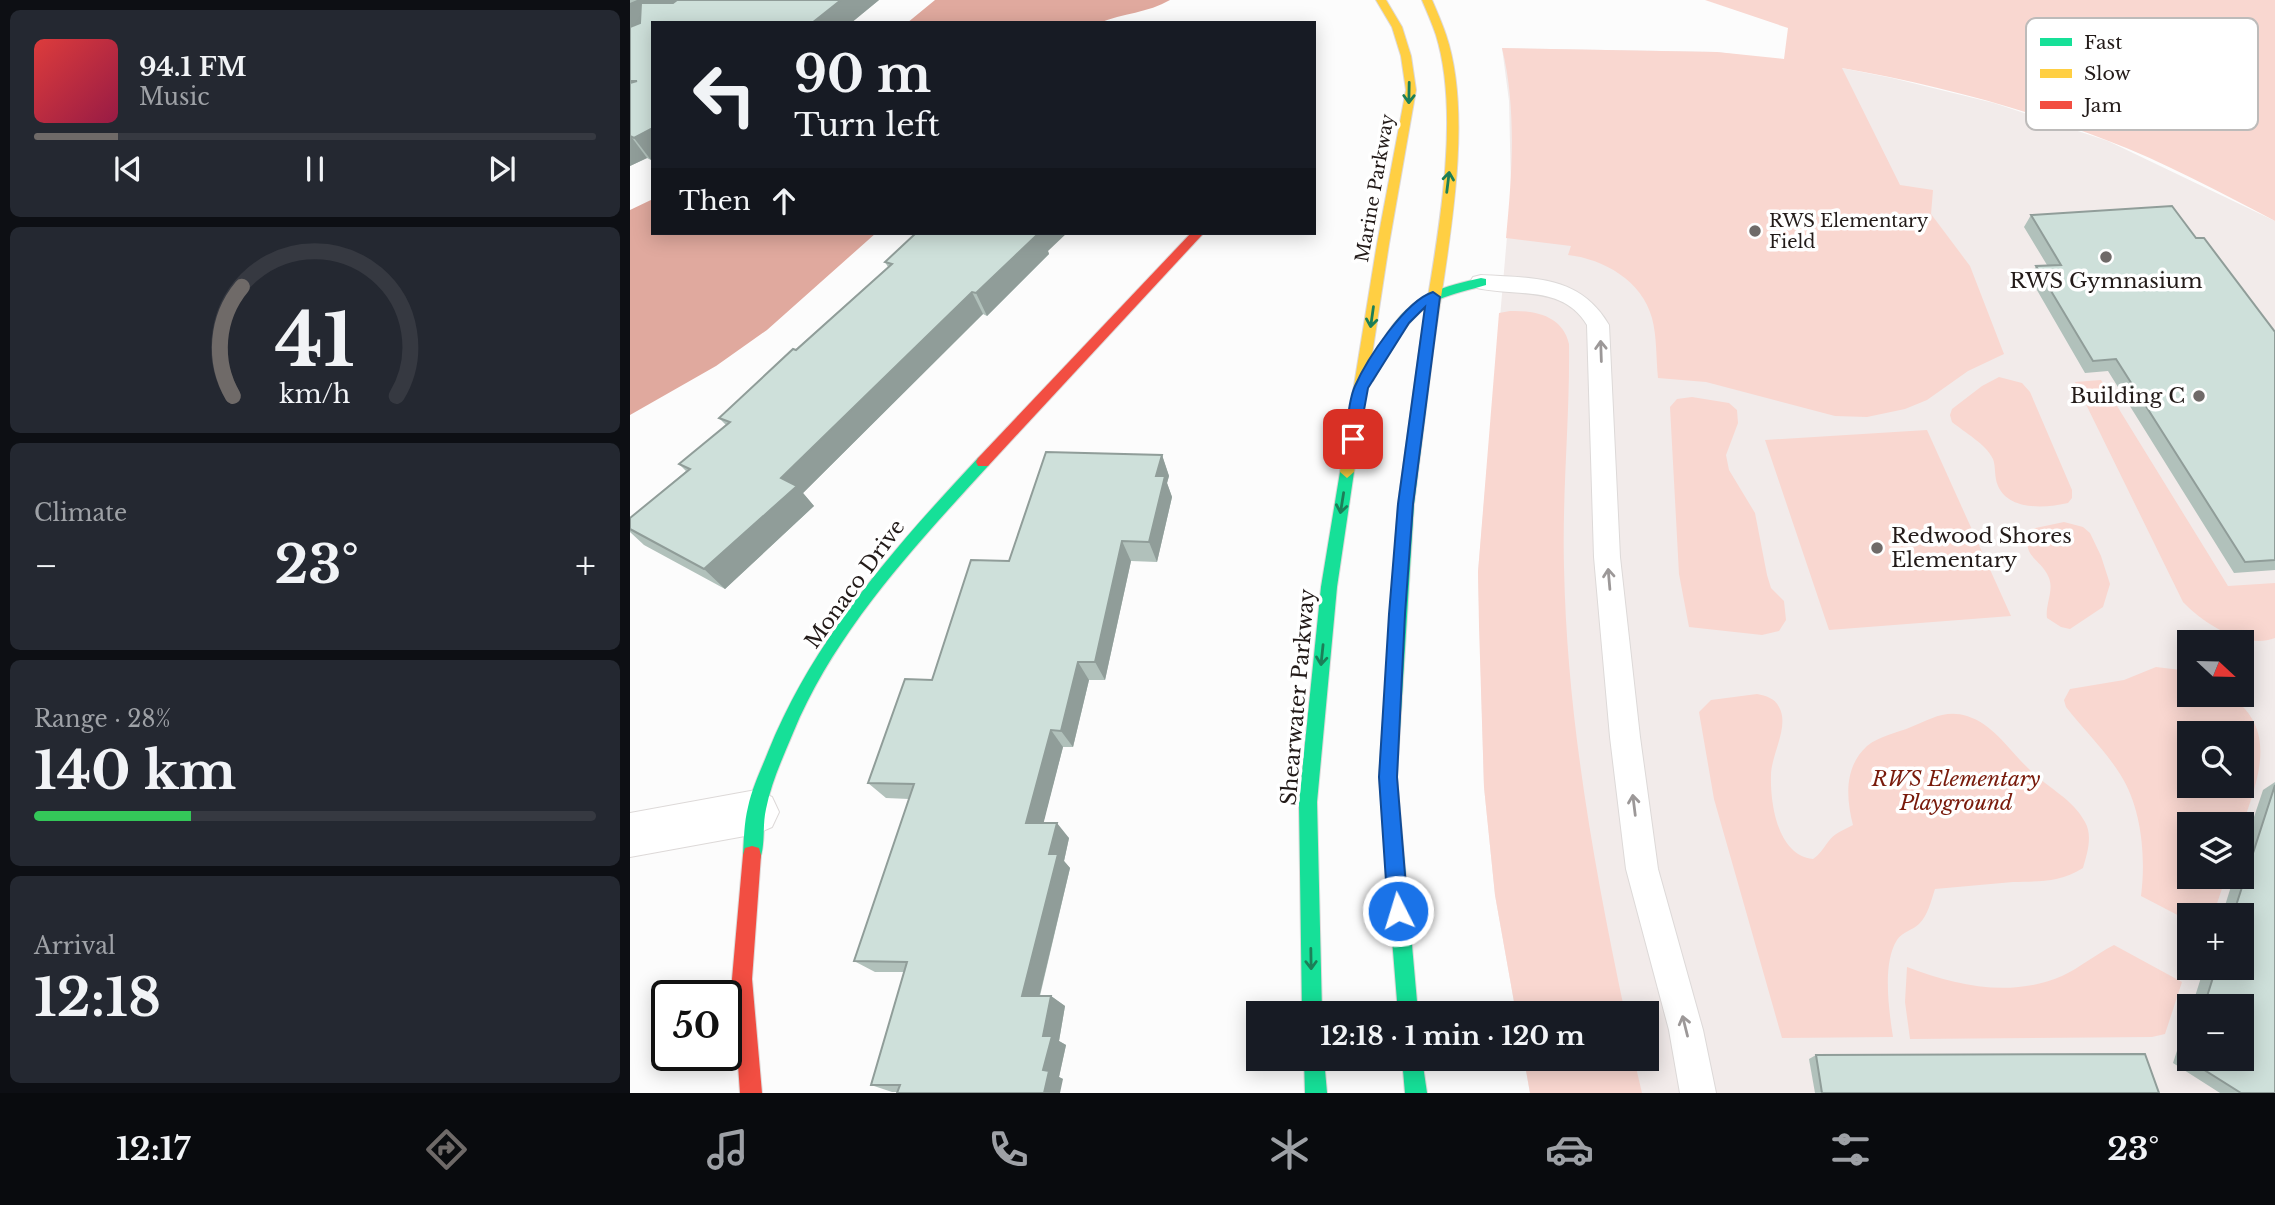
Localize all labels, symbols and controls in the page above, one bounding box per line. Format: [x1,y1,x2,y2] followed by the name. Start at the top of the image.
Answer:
[2026,18,2258,130] legend
[2084,31,2123,54] text: Fast
[794,44,931,105] text: 90 m
[679,49,770,140] icon: left
[139,51,246,83] text: 94.1 FM
[2084,62,2131,85] text: Slow
[1403,81,1416,104] one-way arrow
[139,83,210,111] text: Music
[2081,94,2122,117] text: Jam
[794,105,940,145] text: Turn left
[1351,112,1399,264] street label: Marine Parkway
[109,150,147,188] icon: previous
[296,150,334,188] icon: pause
[483,150,521,188] icon: next
[1442,171,1455,194] one-way arrow
[765,182,803,220] icon: ahead
[679,185,751,217] text: Then
[1769,210,1929,253] place label: RWS Elementary Field
[1747,223,1763,239] marker: RWS Elementary Field
[2098,249,2114,265] marker: RWS Gymnasium
[2010,268,2203,294] place label: RWS Gymnasium
[275,295,355,386] text: 41
[1365,305,1378,328] one-way arrow
[1594,340,1607,363] one-way arrow
[280,379,350,410] text: km/h
[2070,383,2185,409] place label: Building C
[2191,388,2207,404] marker: Building C
[1323,409,1383,469] pin
[1334,420,1372,458] icon: arrive
[1335,491,1348,514] one-way arrow
[34,499,127,527] text: Climate
[799,514,911,654] street label: Monaco Drive
[1891,523,2072,573] place label: Redwood Shores Elementary
[274,533,359,597] text: 23°
[1869,540,1885,556] marker: Redwood Shores Elementary
[34,542,58,589] text: −
[575,542,596,589] text: +
[1602,568,1615,590] one-way arrow
[1276,587,1320,806] street label: Shearwater Parkway
[2177,630,2254,707] north arrow
[2177,630,2254,1071] map controls
[1315,643,1328,666] one-way arrow
[34,705,171,733] text: Range · 28%
[2177,721,2254,798] button: search
[34,739,236,803] text: 140 km
[1871,766,2041,816] park label: RWS Elementary Playground
[1627,794,1640,817] one-way arrow
[2177,812,2254,889] button: layers
[1361,874,1435,948] position arrow
[2177,903,2254,980] button: +
[34,932,115,960] text: Arrival
[1304,948,1318,971] one-way arrow
[34,966,161,1030] text: 12:18
[651,980,742,1071] speed limit sign: 50
[2177,994,2254,1071] button: −
[1678,1015,1691,1038] one-way arrow
[1320,1020,1585,1052] text: 12:18 · 1 min · 120 m
[422,1125,471,1174] icon: directions
[703,1125,752,1174] icon: music
[984,1125,1033,1174] icon: phone
[1265,1125,1314,1174] icon: climate
[1545,1125,1594,1174] icon: car
[1826,1125,1875,1174] icon: filters
[116,1129,190,1169] text: 12:17
[2107,1129,2159,1169] text: 23°

